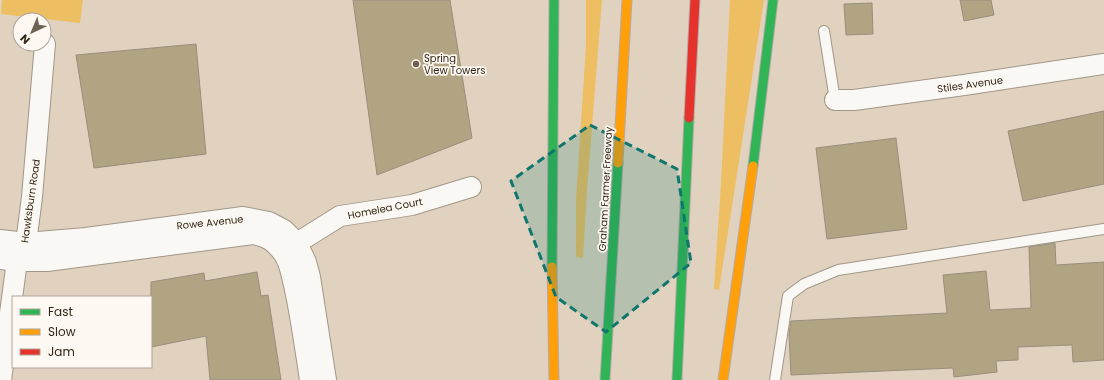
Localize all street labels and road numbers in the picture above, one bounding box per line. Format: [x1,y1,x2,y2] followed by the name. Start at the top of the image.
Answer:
[936,72,1004,97] street label: Stiles Avenue
[595,126,616,252] street label: Graham Farmer Freeway
[17,158,44,244] street label: Hawksburn Road
[346,194,424,223] street label: Homelea Court
[176,212,244,233] street label: Rowe Avenue

